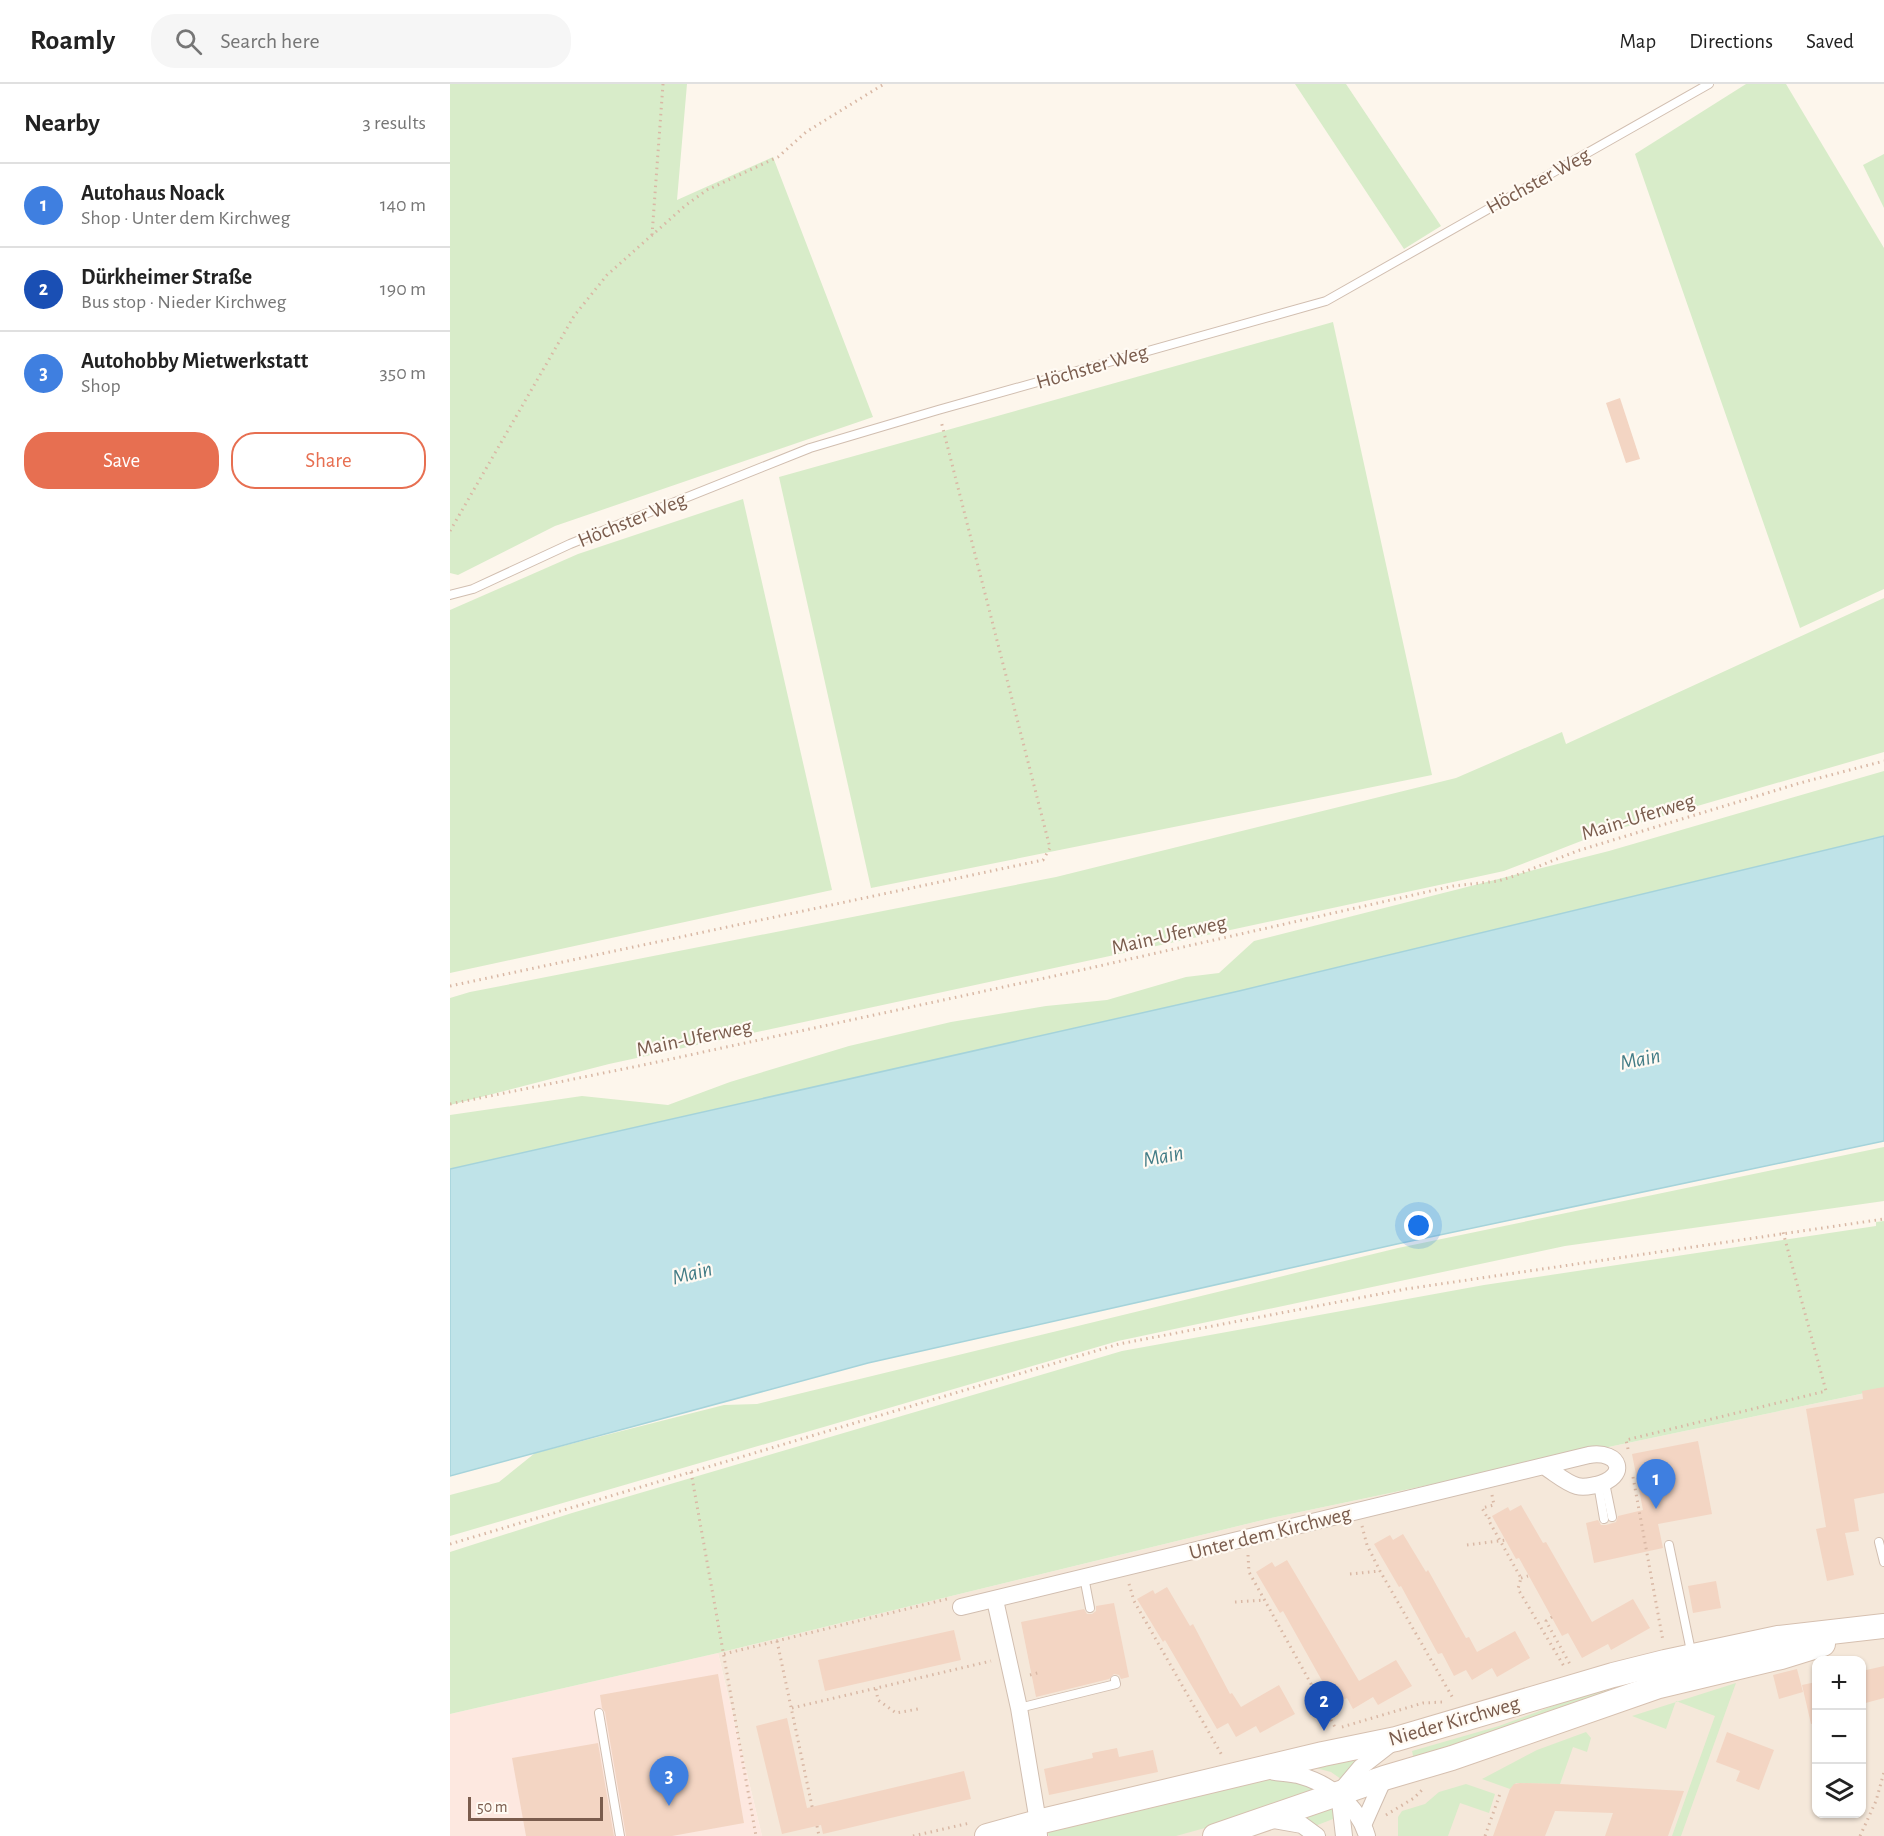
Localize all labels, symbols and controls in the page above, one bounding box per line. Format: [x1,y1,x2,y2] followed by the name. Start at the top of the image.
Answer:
[151,14,571,68] search box
[172,25,205,58] icon: search
[30,27,115,55] text: Roamly
[220,30,320,52] text: Search here
[1620,31,1656,52] text: Map
[1689,31,1773,52] text: Directions
[1806,31,1854,52] text: Saved
[24,110,100,136] text: Nearby
[362,113,426,133] text: 3 results
[1483,144,1594,218] street label: Höchster Weg
[81,182,225,204] text: Autohaus Noack
[40,195,47,215] text: 1
[380,195,426,215] text: 140 m
[81,208,290,228] text: Shop · Unter dem Kirchweg
[81,266,252,288] text: Dürkheimer Straße
[39,279,48,299] text: 2
[380,279,426,299] text: 190 m
[81,292,286,312] text: Bus stop · Nieder Kirchweg
[1034,341,1151,393] street label: Höchster Weg
[81,350,308,372] text: Autohobby Mietwerkstatt
[39,363,48,383] text: 3
[380,363,426,383] text: 350 m
[81,376,121,396] text: Shop
[24,432,219,489] button: Save
[231,432,426,489] button: Share
[575,488,690,551] street label: Höchster Weg
[1579,790,1698,844] street label: Main-Uferweg
[1110,911,1229,958] street label: Main-Uferweg
[634,1015,754,1060] street label: Main-Uferweg
[1618,1044,1662,1074] water label: Main
[1141,1141,1185,1171] water label: Main
[1404,1211,1433,1240] your location
[670,1257,714,1289] water label: Main
[1636,1460,1676,1509] pin: 1
[1187,1503,1354,1563] street label: Unter dem Kirchweg
[1812,1656,1866,1818] map controls
[1812,1656,1866,1710] button: +
[1304,1682,1344,1731] pin: 2
[1386,1692,1523,1750] street label: Nieder Kirchweg
[1812,1710,1866,1764] button: −
[650,1756,688,1806] pin: 3
[1812,1764,1866,1818] button: layers
[468,1794,603,1822] scale bar
[477,1799,508,1815] text: 50 m

